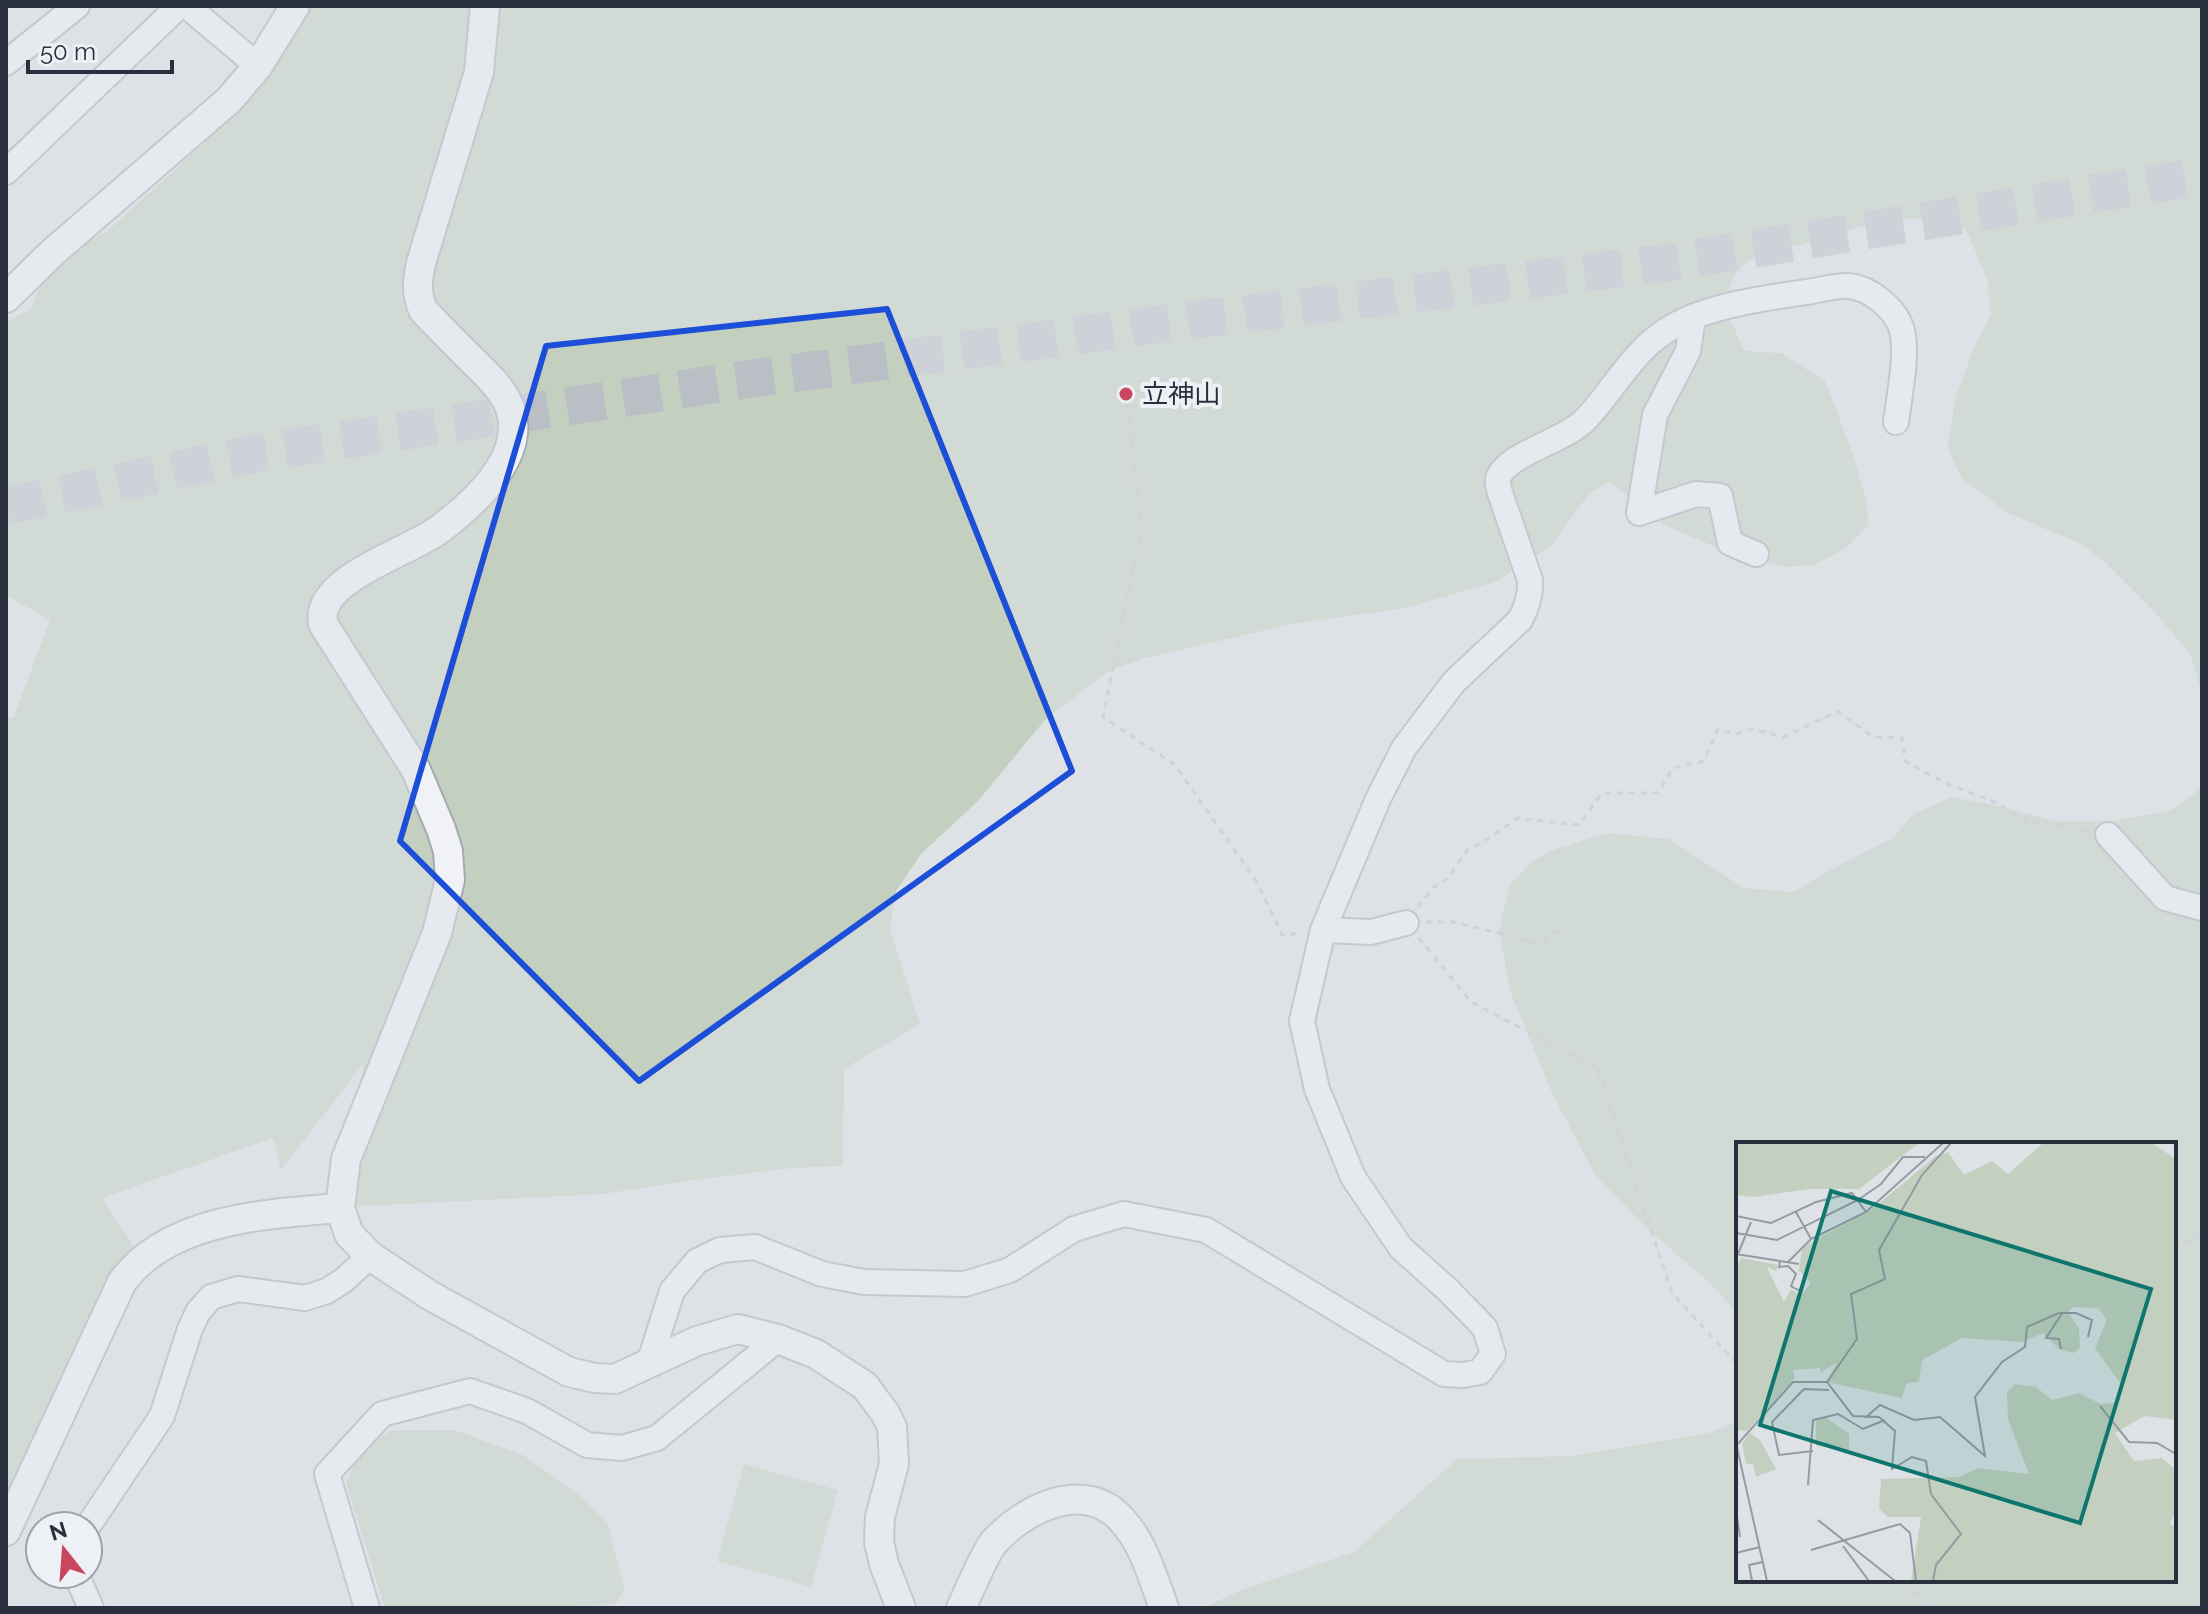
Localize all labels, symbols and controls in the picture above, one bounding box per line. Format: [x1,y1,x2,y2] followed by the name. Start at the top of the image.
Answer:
[28,24,172,74] scale bar
[40,37,96,66] text: 50 m
[1142,379,1220,409] place label: 立神山
[1117,385,1135,403] marker: 立神山
[1736,1142,2176,1582] inset map
[24,1510,104,1590] north arrow
[46,1516,70,1546] text: N

